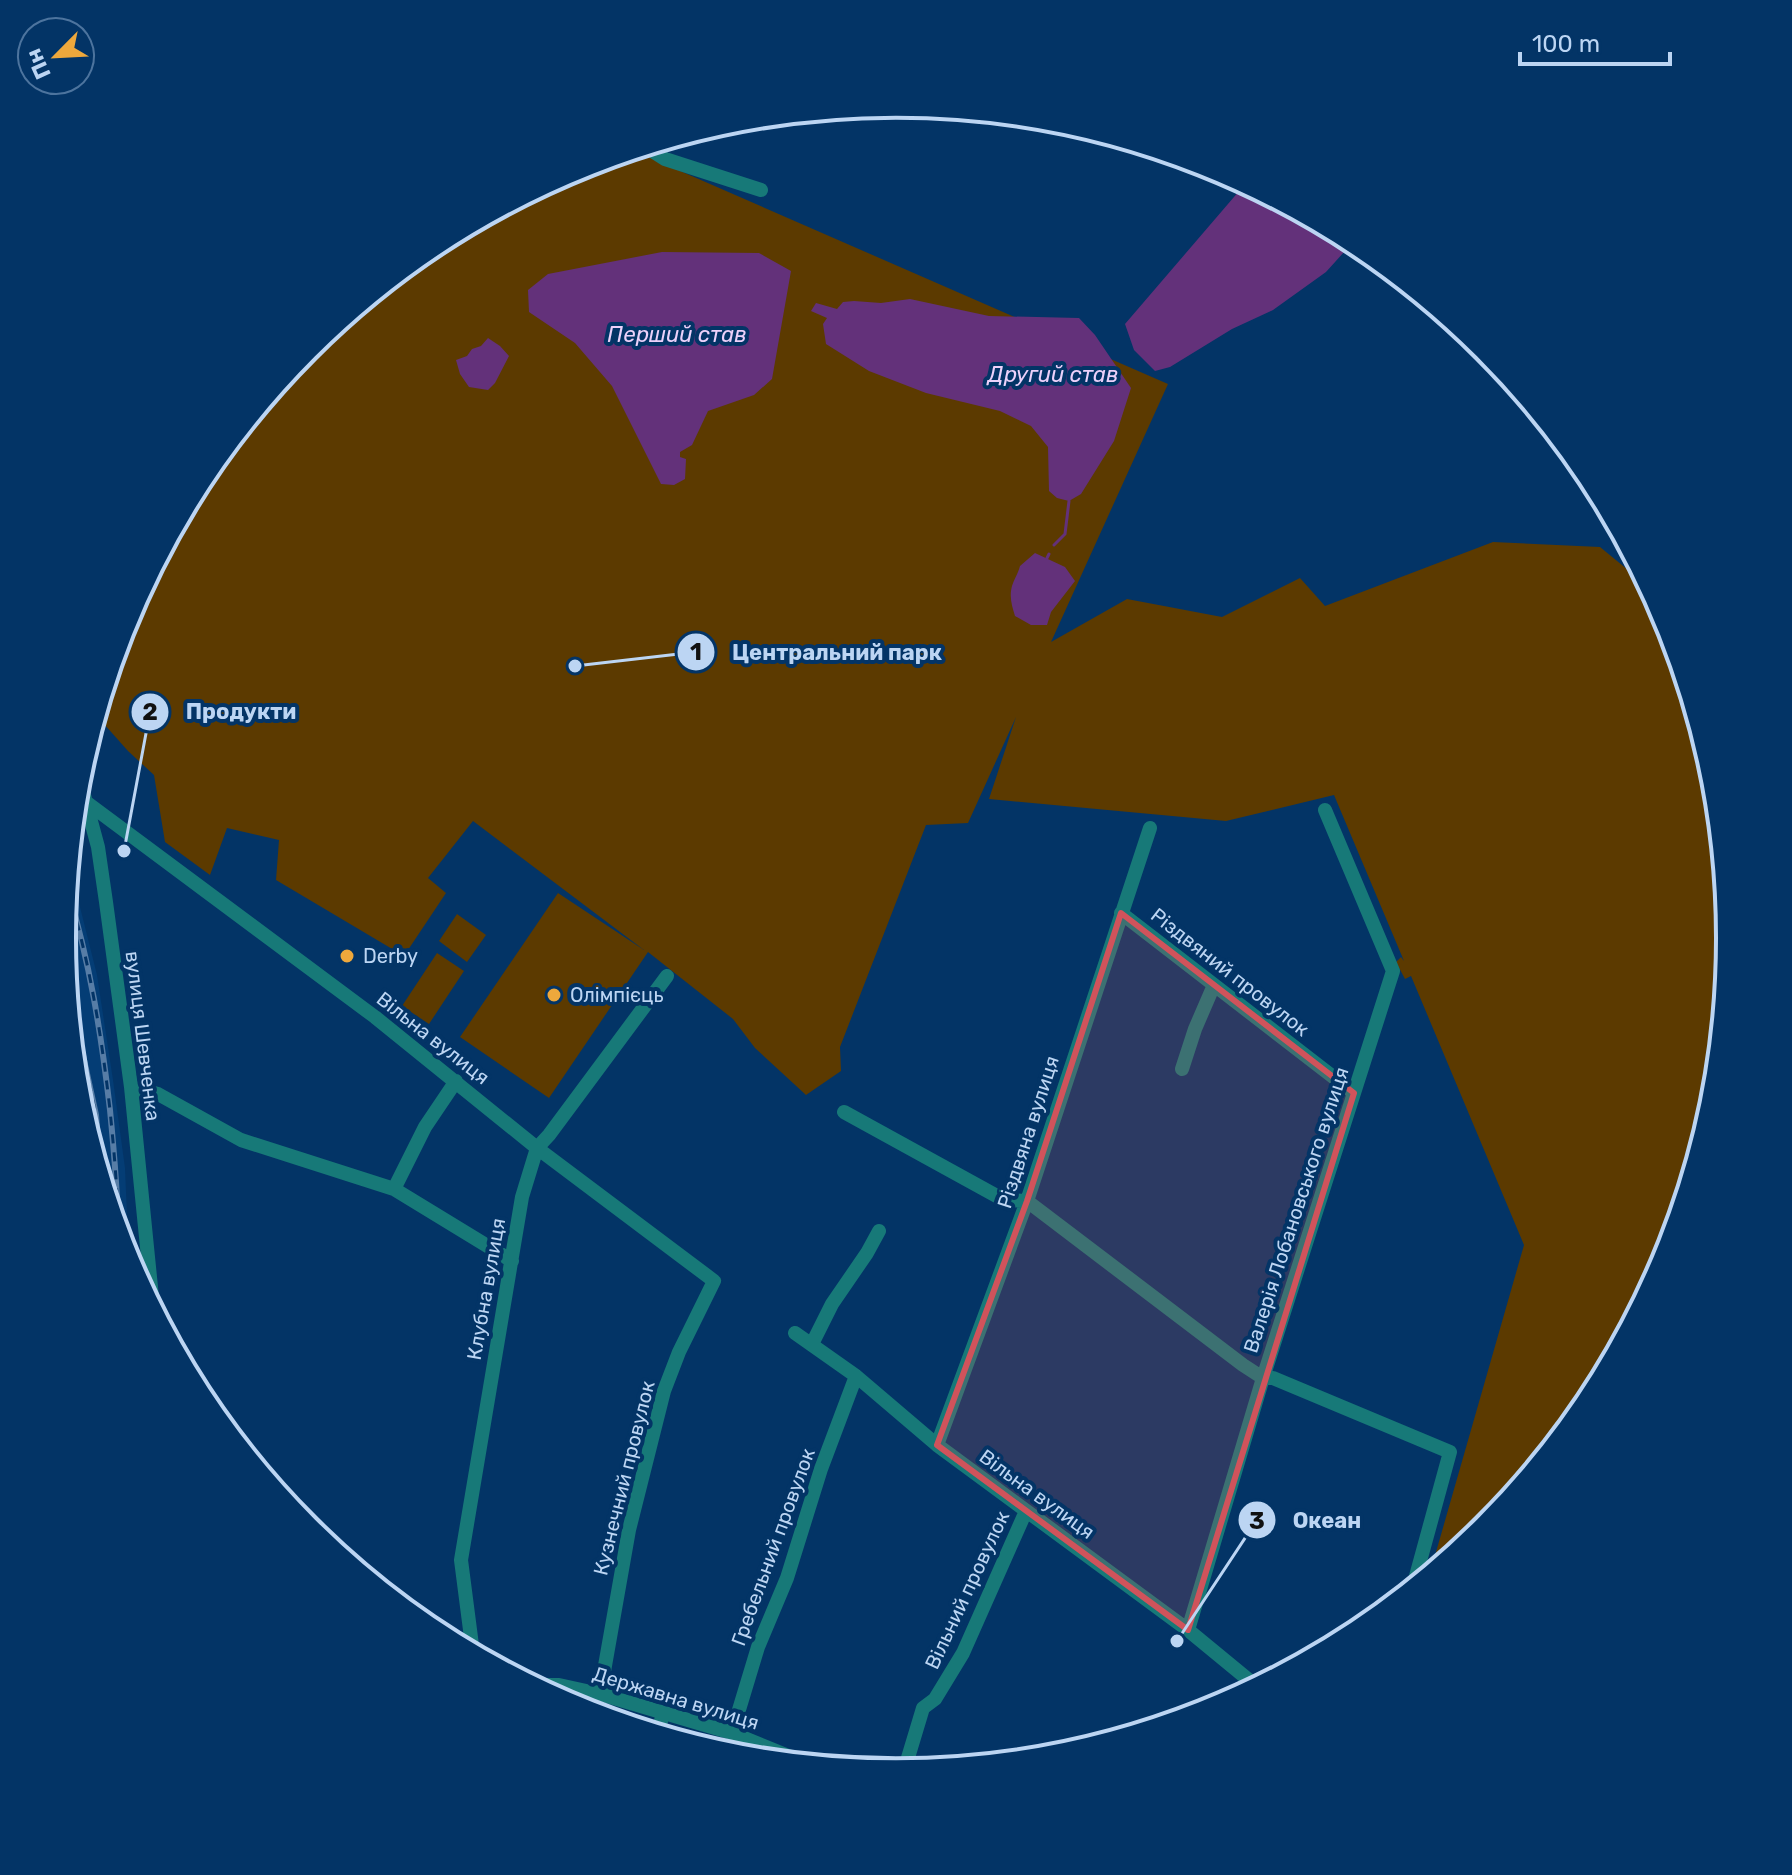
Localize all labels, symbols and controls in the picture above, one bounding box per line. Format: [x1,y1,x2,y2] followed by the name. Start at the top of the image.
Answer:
[16,16,96,96] north arrow
[1520,16,1670,66] scale bar
[1532,30,1600,58] text: 100 m
[20,45,57,83] text: Пн
[607,321,747,348] water label: Перший став
[986,361,1118,388] water label: Другий став
[676,629,958,675] callout: Центральний парк
[690,638,702,666] text: 1
[732,639,942,666] text: Центральний парк
[130,689,312,735] callout: Продукти
[142,698,158,726] text: 2
[186,698,296,725] text: Продукти
[1146,903,1314,1041] street label: Різдвяний провулок
[363,944,418,968] place label: Derby
[338,947,356,965] marker: Derby
[121,950,165,1122] street label: вулиця Шевченка
[570,983,663,1007] place label: Олімпієць
[545,986,563,1004] marker: Олімпієць
[372,987,494,1089] street label: Вільна вулиця
[992,1053,1064,1211] street label: Різдвяна вулиця
[1238,1064,1354,1356] street label: Валерія Лобановського вулиця
[462,1216,510,1362] street label: Клубна вулиця
[588,1378,660,1578] street label: Кузнечний провулок
[975,1444,1099,1544] street label: Вільна вулиця
[726,1445,820,1649] street label: Гребельний провулок
[1237,1497,1378,1543] callout: Океан
[920,1507,1014,1673] street label: Вільний провулок
[1249,1507,1265,1535] text: 3
[1293,1507,1361,1534] text: Океан
[590,1661,762,1735] street label: Державна вулиця

